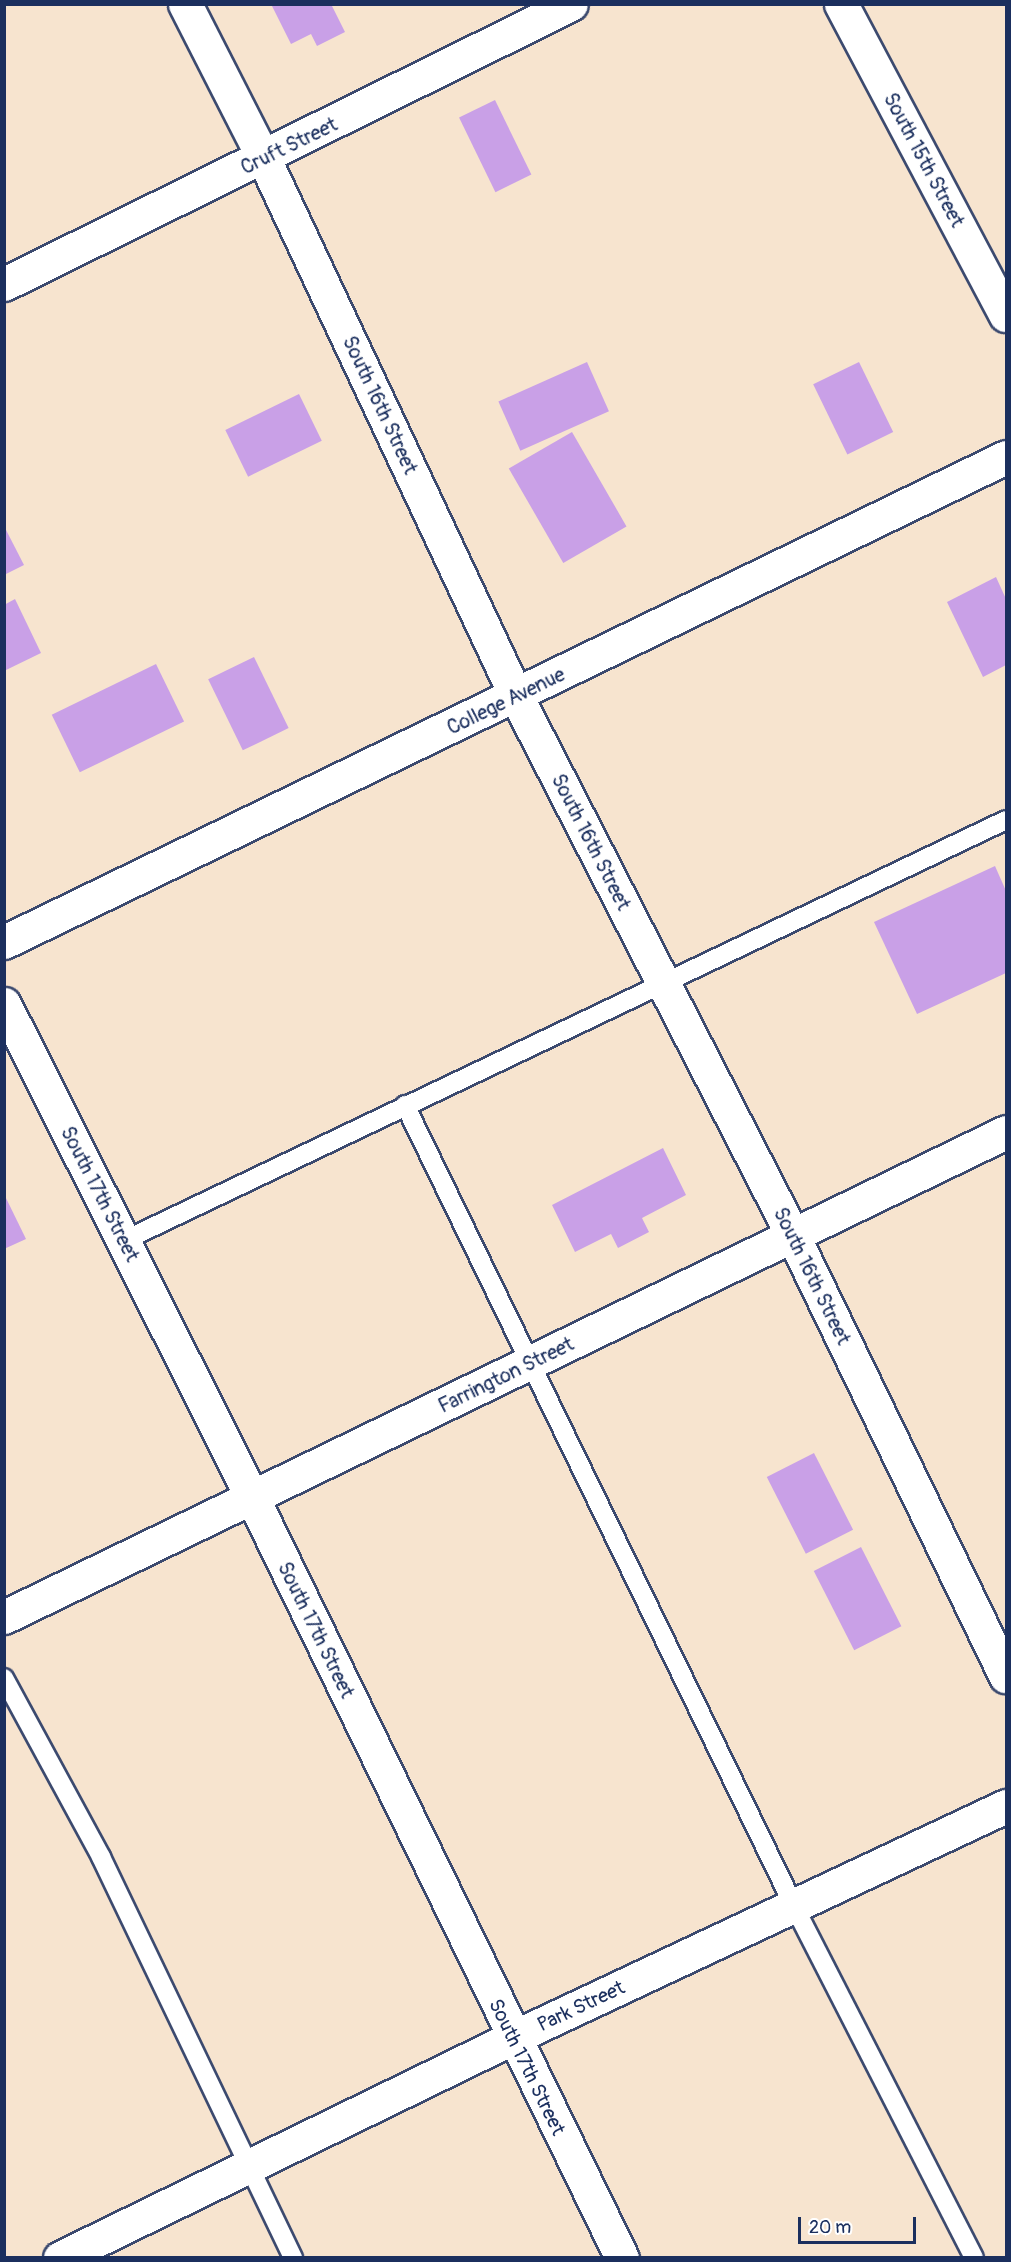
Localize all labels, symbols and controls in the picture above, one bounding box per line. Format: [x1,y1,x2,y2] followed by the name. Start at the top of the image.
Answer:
[878,89,970,231] street label: South 15th Street
[237,112,341,180] street label: Cruft Street
[337,332,423,478] street label: South 16th Street
[443,662,569,740] street label: College Avenue
[546,770,636,914] street label: South 16th Street
[56,1122,144,1266] street label: South 17th Street
[768,1203,856,1349] street label: South 16th Street
[434,1332,578,1418] street label: Farrington Street
[273,1558,359,1702] street label: South 17th Street
[534,1975,628,2037] street label: Park Street
[484,1995,570,2139] street label: South 17th Street
[801,2205,920,2243] scale bar
[809,2216,851,2239] text: 20 m

